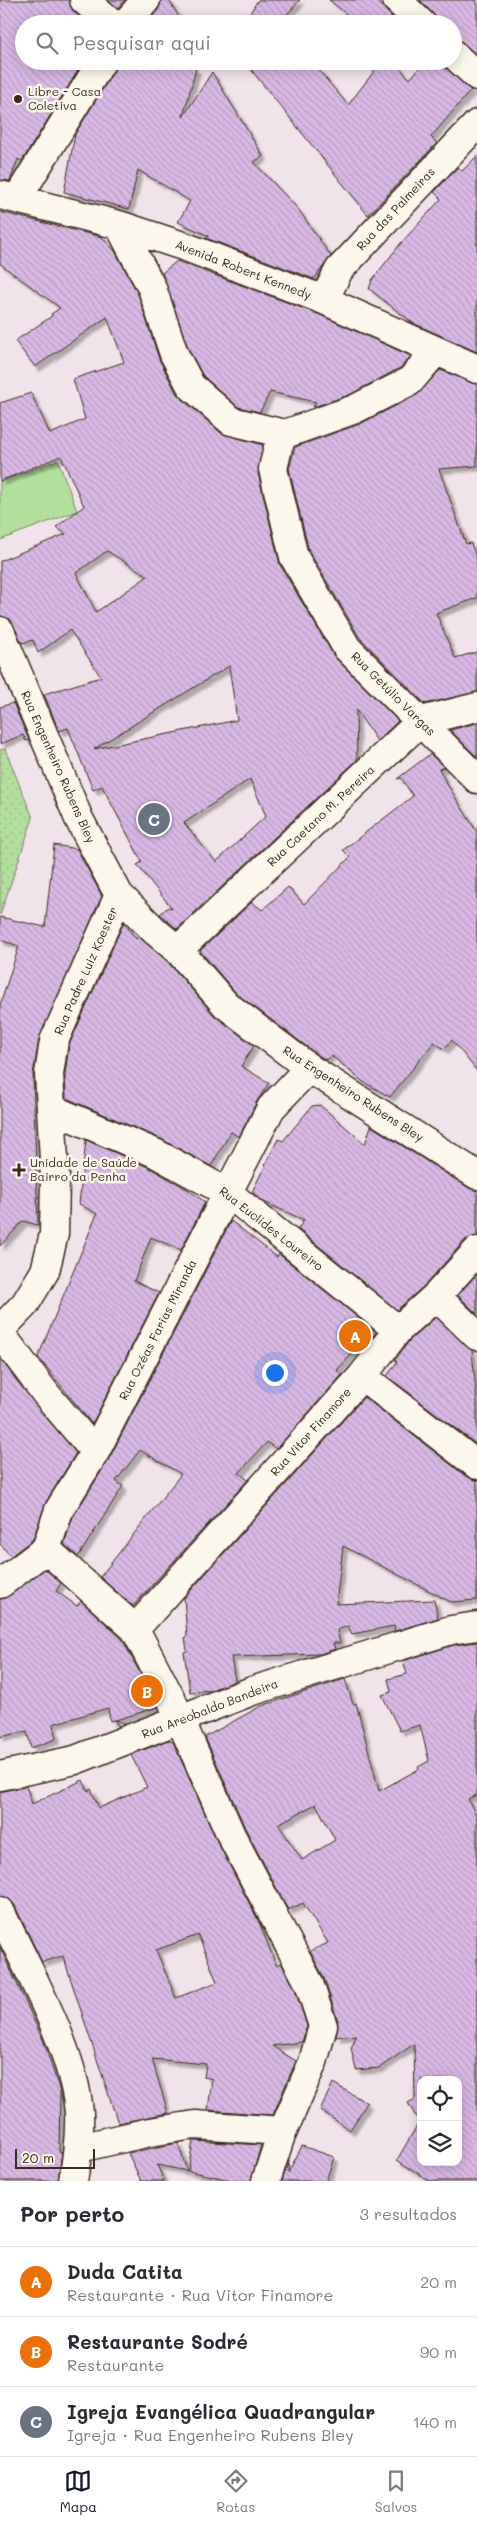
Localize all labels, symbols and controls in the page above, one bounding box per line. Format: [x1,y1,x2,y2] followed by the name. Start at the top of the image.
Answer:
[15,15,462,70] search box
[33,29,61,57] icon: search
[73,30,211,55] text: Pesquisar aqui
[28,83,101,113] place label: Libre - Casa Coletiva
[12,93,24,105] marker: Libre - Casa Coletiva
[353,163,438,253] street label: Rua das Palmeiras
[173,236,314,302] street label: Avenida Robert Kennedy
[348,648,439,739] street label: Rua Getúlio Vargas
[18,688,100,845] street label: Rua Engenheiro Rubens Bley
[263,761,378,869] street label: Rua Caetano M. Pereira
[138,800,170,838] pin: C
[50,904,121,1037] street label: Rua Padre Luiz Koester
[280,1042,427,1145] street label: Rua Engenheiro Rubens Bley
[30,1154,137,1184] place label: Unidade de Saúde Bairro da Penha
[12,1163,26,1177] marker: Unidade de Saúde Bairro da Penha
[216,1183,327,1274] street label: Rua Euclídes Loureiro
[115,1256,200,1403] street label: Rua Ozéas Farias Miranda
[339,1317,371,1355] pin: A
[262,1360,288,1386] your location
[266,1384,354,1479] street label: Rua Vitor Finamore
[131,1672,163,1710] pin: B
[140,1676,280,1742] street label: Rua Areobaldo Bandeira
[417,2076,462,2166] map controls
[417,2076,462,2121] button: locate
[417,2121,462,2166] button: layers
[15,2146,95,2169] scale bar
[22,2148,54,2167] text: 20 m
[20,2200,124,2227] text: Por perto
[360,2203,457,2224] text: 3 resultados
[67,2259,183,2284] text: Duda Catita
[30,2271,42,2292] text: A
[420,2271,457,2292] text: 20 m
[67,2284,334,2305] text: Restaurante · Rua Vitor Finamore
[67,2329,248,2354] text: Restaurante Sodré
[31,2341,41,2362] text: B
[420,2341,457,2362] text: 90 m
[67,2354,165,2375] text: Restaurante
[67,2399,375,2424] text: Igreja Evangélica Quadrangular
[30,2411,42,2432] text: C
[413,2411,457,2432] text: 140 m
[67,2424,354,2445] text: Igreja · Rua Engenheiro Rubens Bley
[60,2467,97,2516] tab: Mapa
[216,2467,255,2516] tab: Rotas
[375,2467,417,2516] tab: Salvos

